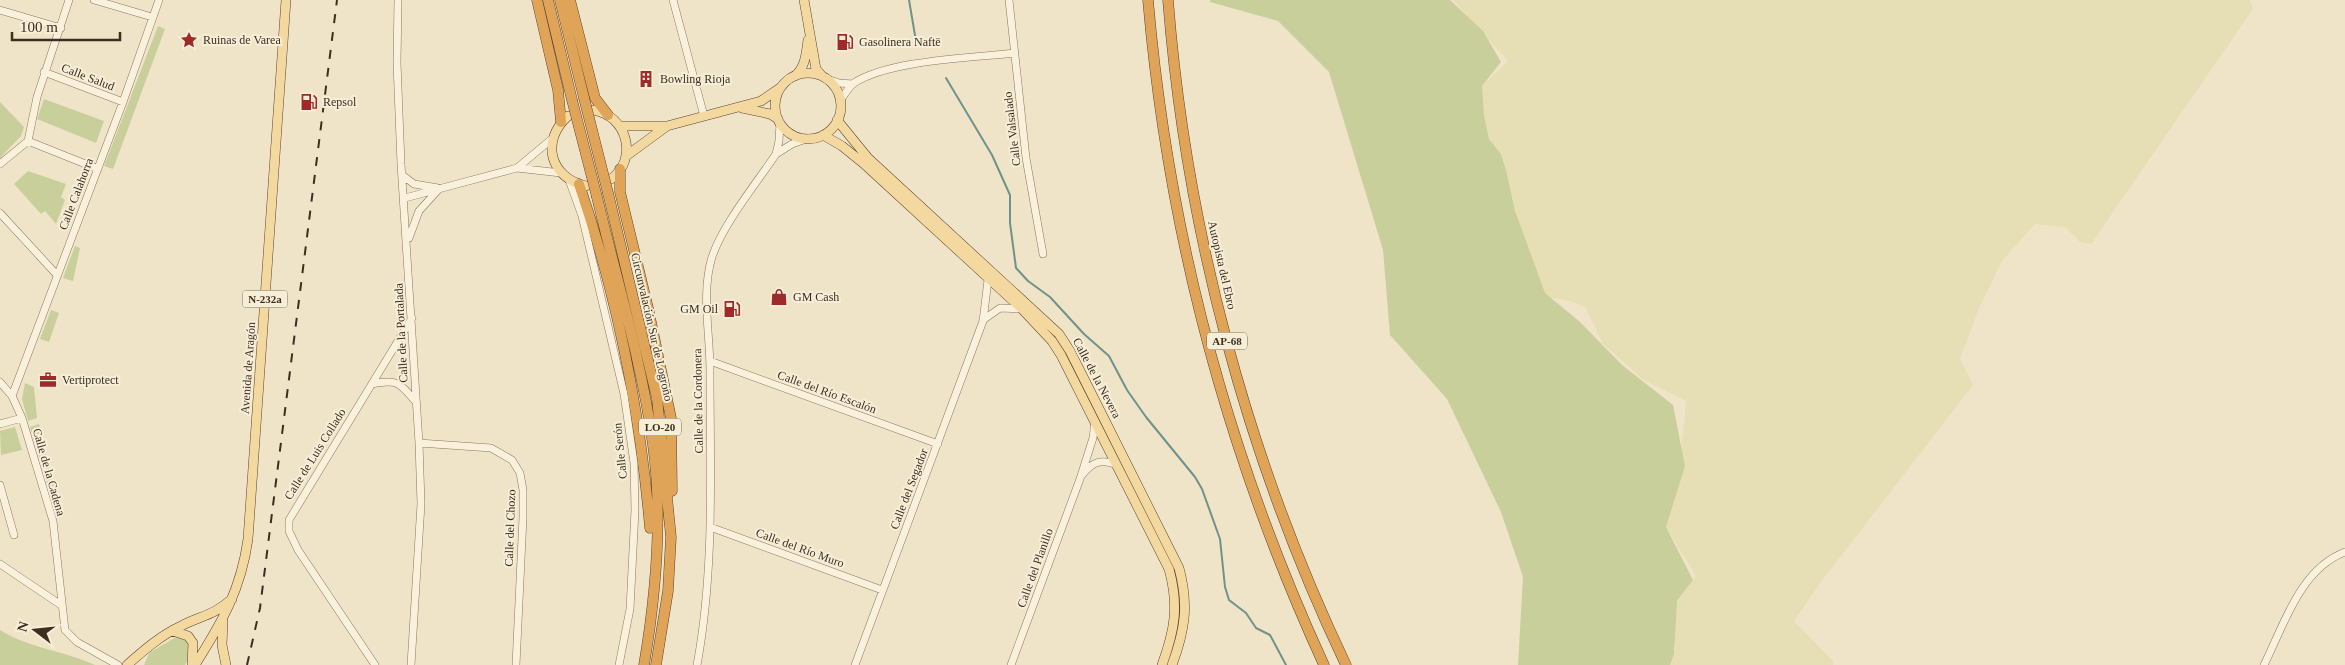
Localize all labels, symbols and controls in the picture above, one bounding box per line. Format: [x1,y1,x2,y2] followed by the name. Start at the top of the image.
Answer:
[12,10,120,42] scale bar
[20,19,58,35] text: 100 m
[179,30,199,50] place icon: Ruinas de Varea
[835,32,855,52] fuel station icon: Gasolinera Naftë
[203,33,281,47] place label: Ruinas de Varea
[859,35,941,49] place label: Gasolinera Naftë
[60,60,116,94] street label: Calle Salud
[636,69,656,89] building icon: Bowling Rioja
[660,72,731,86] place label: Bowling Rioja
[1000,91,1024,167] street label: Calle Valsalado
[299,92,319,112] fuel station icon: Repsol
[323,95,357,109] place label: Repsol
[56,156,96,232] street label: Calle Calahorra
[1205,219,1239,311] street label: Autopista del Ebro
[628,252,676,402] street label: Circunvalación Sur de Logroño
[391,282,411,383] street label: Calle de la Portalada
[769,287,789,307] shop icon: GM Cash
[242,290,288,308] road number: N-232a
[793,290,839,304] place label: GM Cash
[722,299,742,319] fuel station icon: GM Oil
[680,302,719,316] place label: GM Oil
[238,321,258,415] street label: Avenida de Aragón
[1207,332,1247,350] road number: AP-68
[1070,335,1124,421] street label: Calle de la Nevera
[690,348,706,454] street label: Calle de la Cordonera
[776,368,878,416] street label: Calle del Río Escalón
[38,370,58,390] office icon: Vertiprotect
[62,373,119,387] place label: Vertiprotect
[281,406,349,502] street label: Calle de Luis Collado
[639,418,681,436] road number: LO-20
[610,422,630,480] street label: Calle Serón
[30,427,68,518] street label: Calle de la Cadena
[887,447,931,531] street label: Calle del Segador
[502,489,518,567] street label: Calle del Chozo
[754,526,846,570] street label: Calle del Río Muro
[1014,526,1056,610] street label: Calle del Planillo
[10,605,60,655] north arrow
[14,620,32,633] text: N

